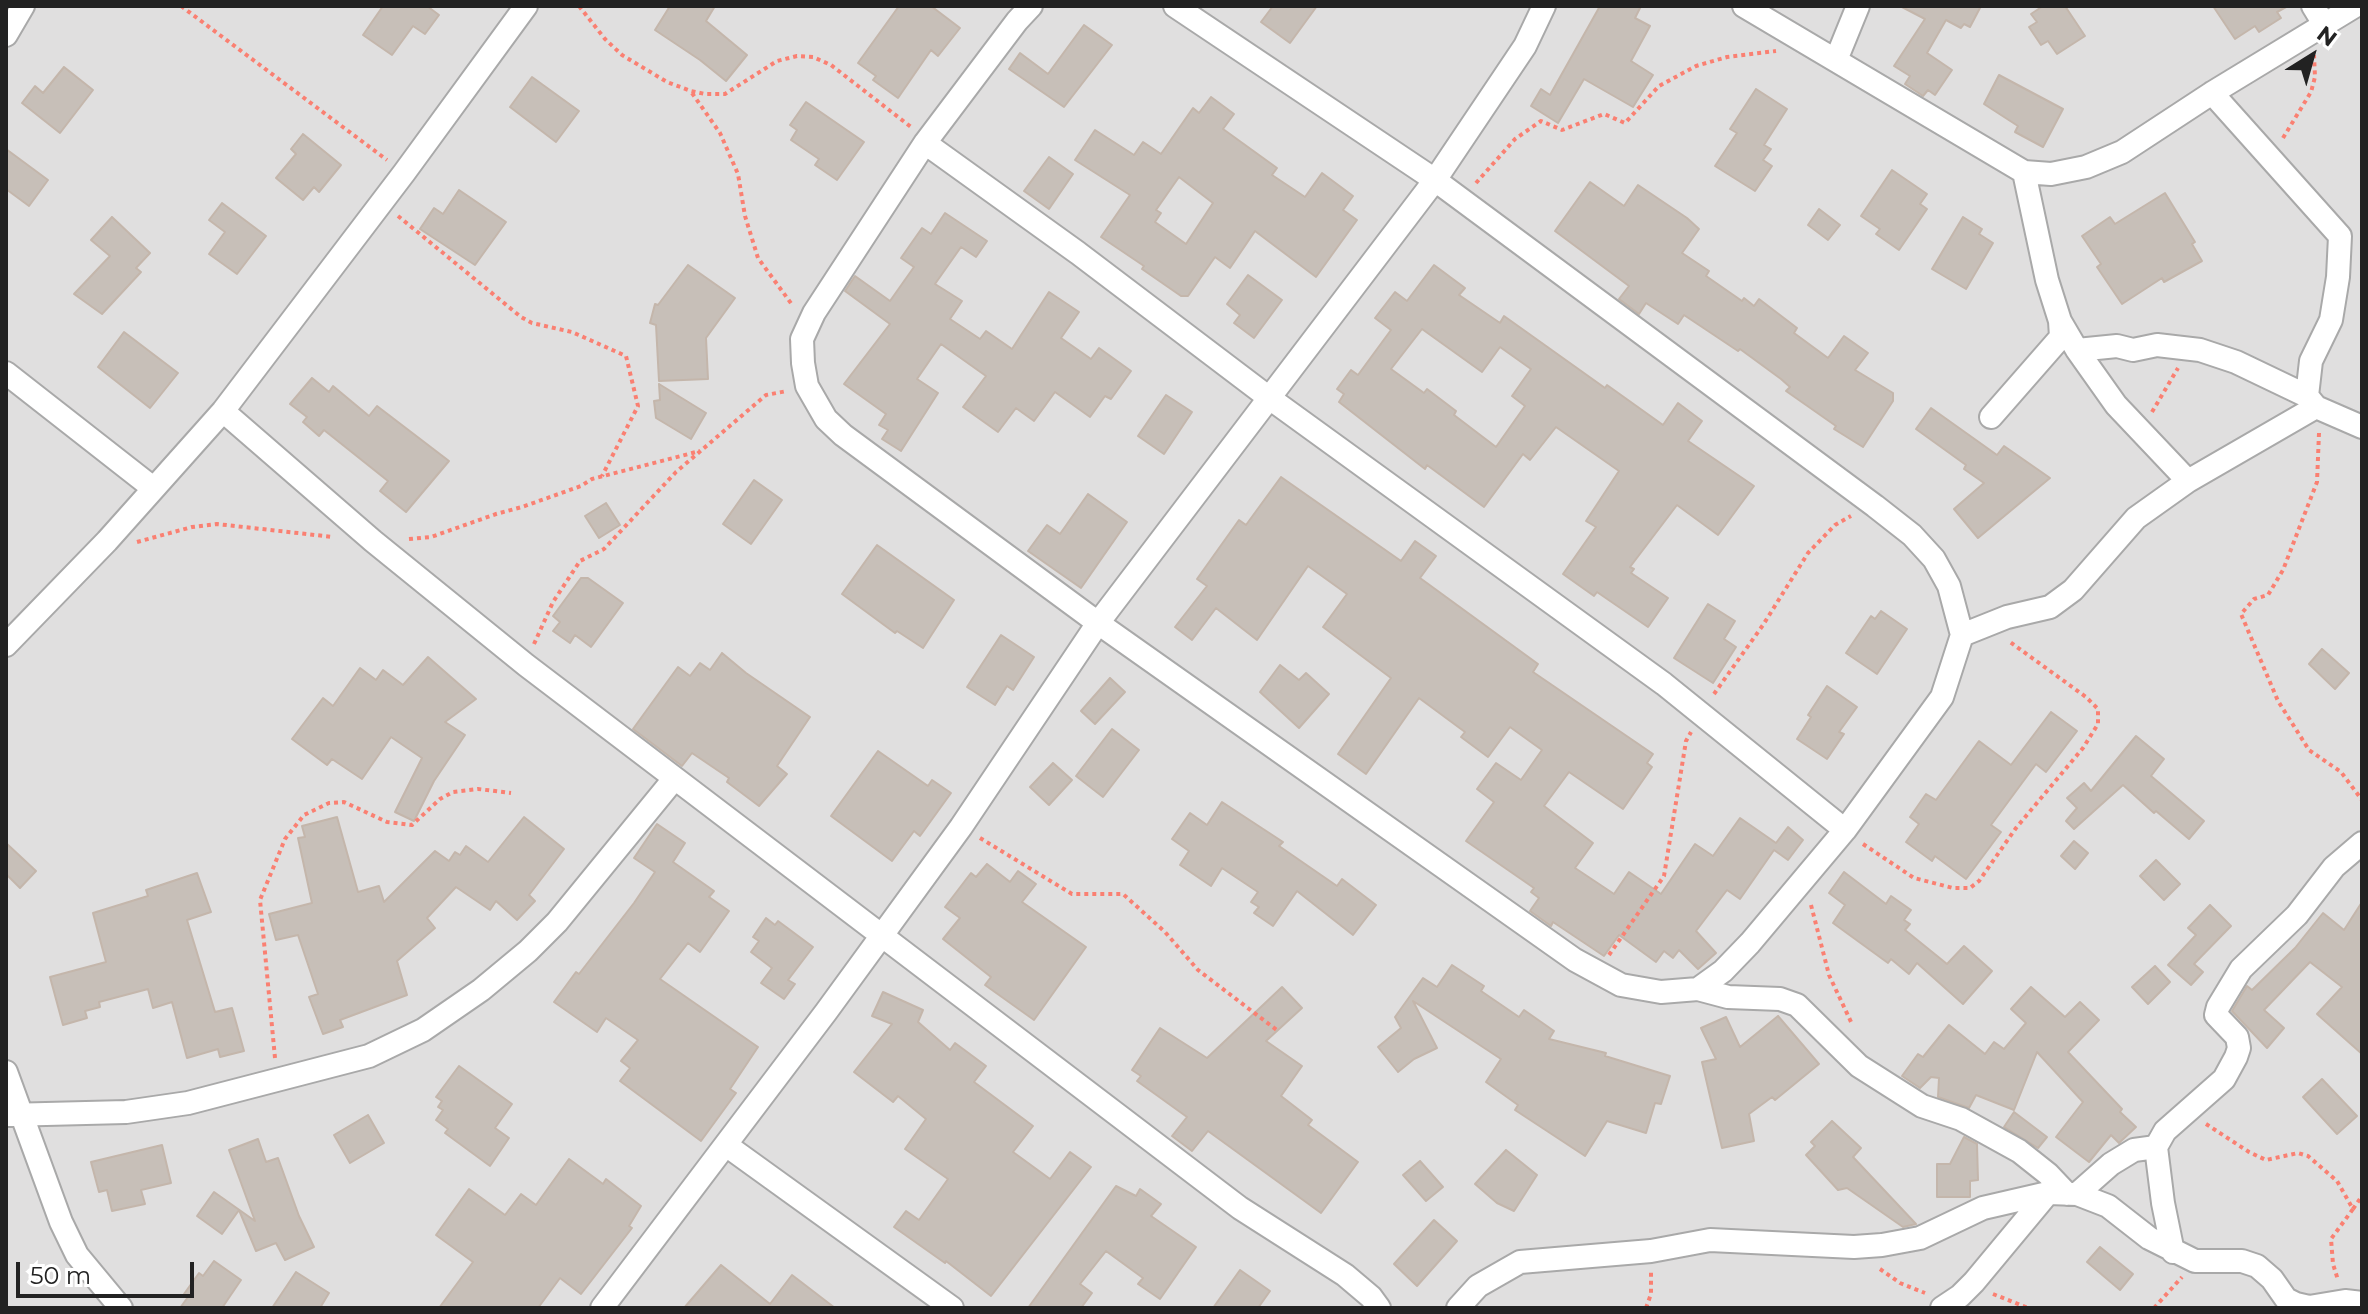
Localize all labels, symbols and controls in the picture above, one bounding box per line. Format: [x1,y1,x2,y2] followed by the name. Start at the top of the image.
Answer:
[2272,16,2352,96] north arrow
[2312,20,2342,53] text: N
[20,1246,198,1296] scale bar
[30,1261,91,1290] text: 50 m

